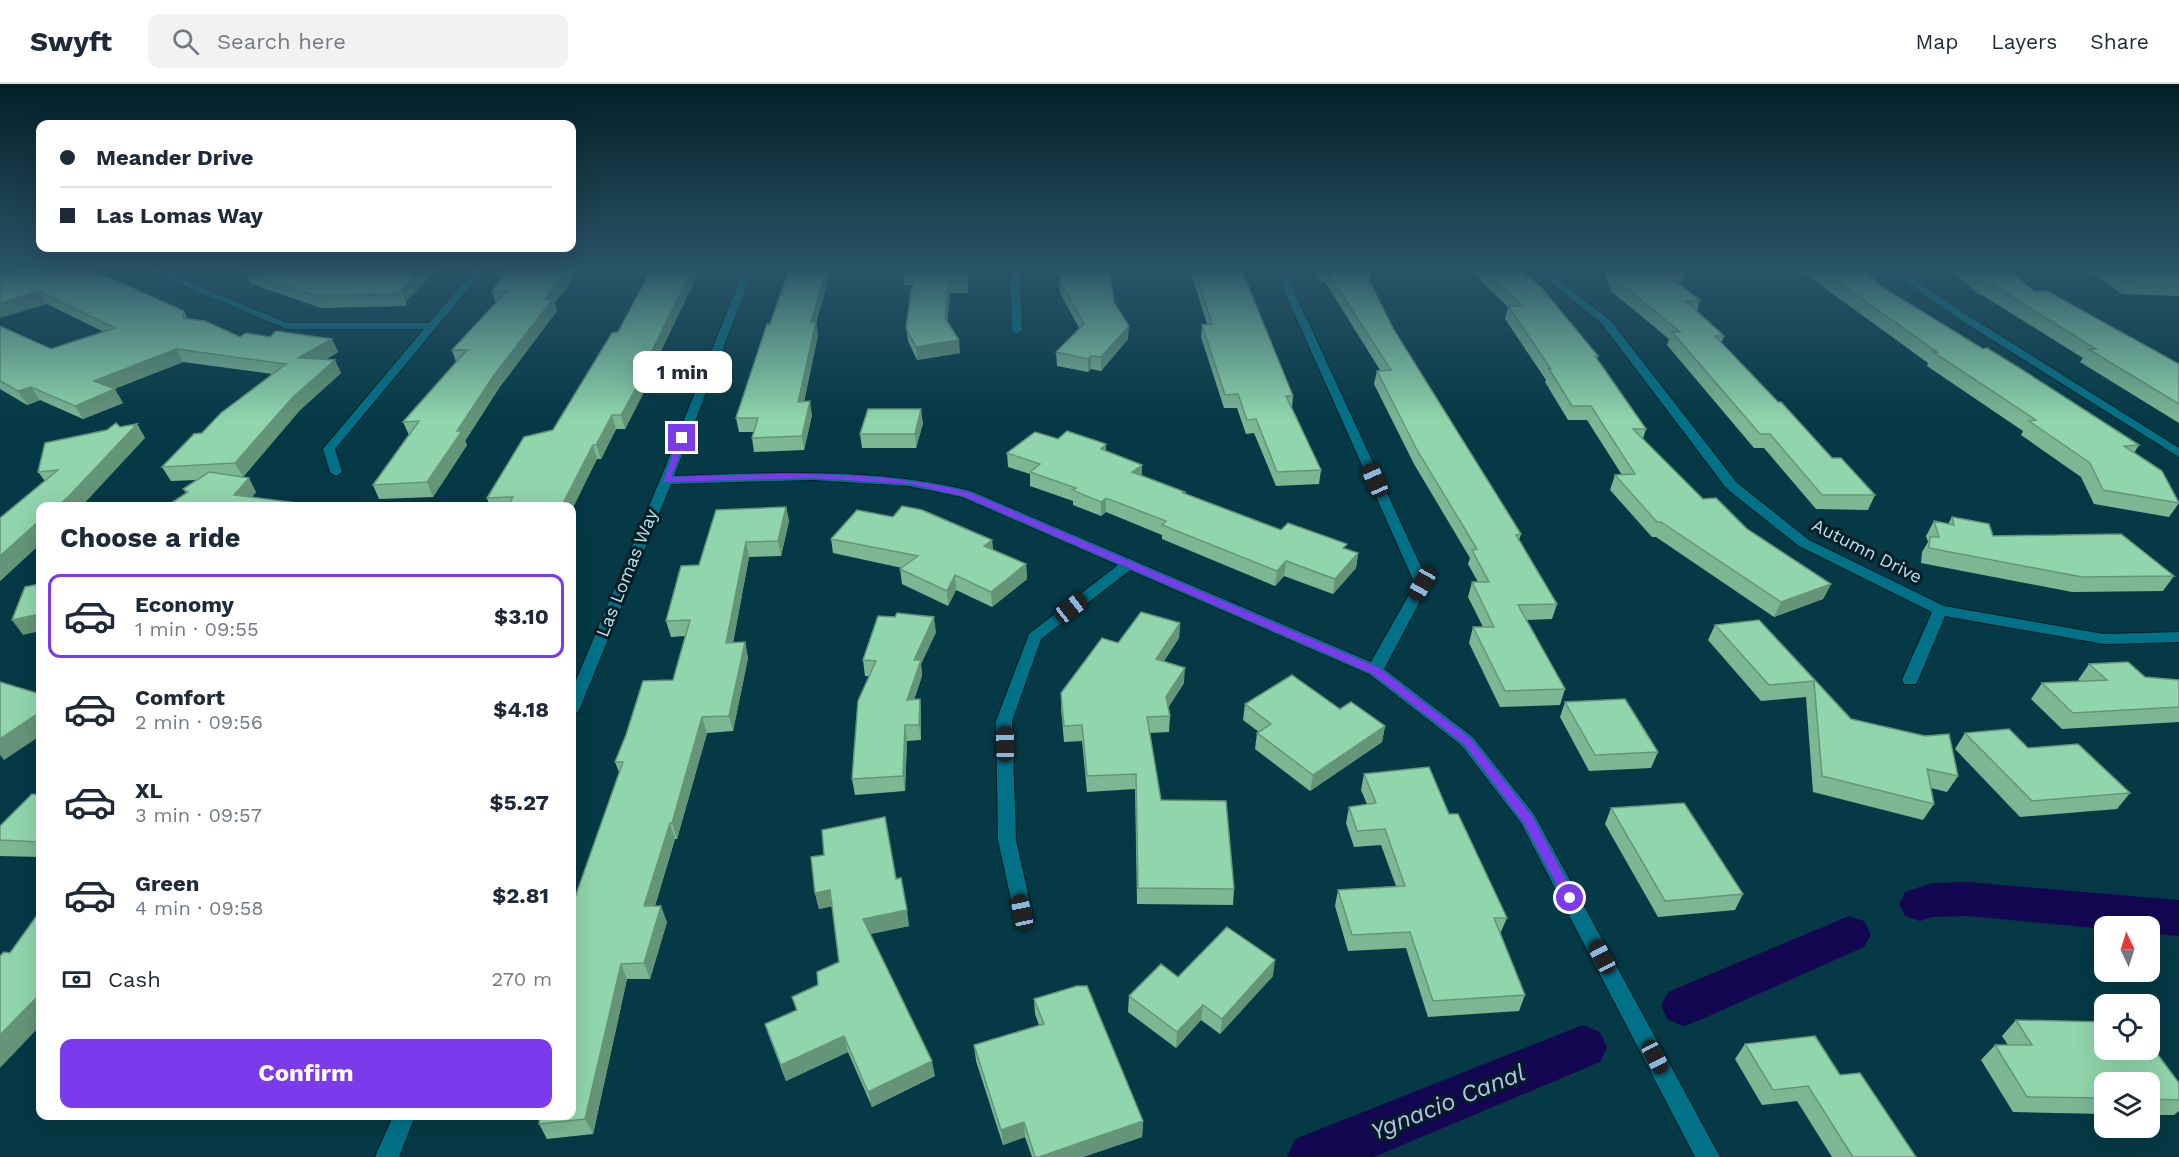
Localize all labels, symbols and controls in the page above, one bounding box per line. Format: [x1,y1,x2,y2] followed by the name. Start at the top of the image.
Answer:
[148,14,568,68] search box
[30,25,112,58] text: Swyft
[169,25,202,58] icon: search
[217,29,346,54] text: Search here
[1915,29,1958,54] text: Map
[1991,29,2057,54] text: Layers
[2090,29,2149,54] text: Share
[96,145,254,170] text: Meander Drive
[96,203,263,228] text: Las Lomas Way
[632,351,732,393] callout: 1 min
[657,360,708,384] text: 1 min
[668,424,695,451] route end
[1359,460,1391,500] car
[591,505,662,640] street label: Las Lomas Way
[1809,514,1926,587] street label: Autumn Drive
[60,522,240,554] text: Choose a ride
[1405,564,1439,604] car
[63,589,117,643] icon: car
[1051,590,1091,626] car
[135,592,234,617] text: Economy
[494,604,549,629] text: $3.10
[135,617,259,641] text: 1 min · 09:55
[63,682,117,736] icon: car
[135,685,225,710] text: Comfort
[493,697,549,722] text: $4.18
[135,710,263,734] text: 2 min · 09:56
[996,726,1014,762] car
[63,775,117,829] icon: car
[135,778,163,803] text: XL
[490,790,549,815] text: $5.27
[135,803,262,827] text: 3 min · 09:57
[63,868,117,922] icon: car
[135,871,199,896] text: Green
[492,883,549,908] text: $2.81
[1556,884,1583,911] route start
[1009,893,1035,931] car
[135,896,264,920] text: 4 min · 09:58
[2094,916,2160,982] north arrow
[2094,916,2160,1138] map controls
[1586,937,1618,977] car
[60,963,93,996] icon: cash
[108,967,161,992] text: Cash
[492,967,552,991] text: 270 m
[2094,994,2160,1060] button: locate
[1639,1037,1671,1077] car
[60,1039,552,1108] button: Confirm
[1367,1058,1529,1146] water label: Ygnacio Canal
[2094,1072,2160,1138] button: layers

